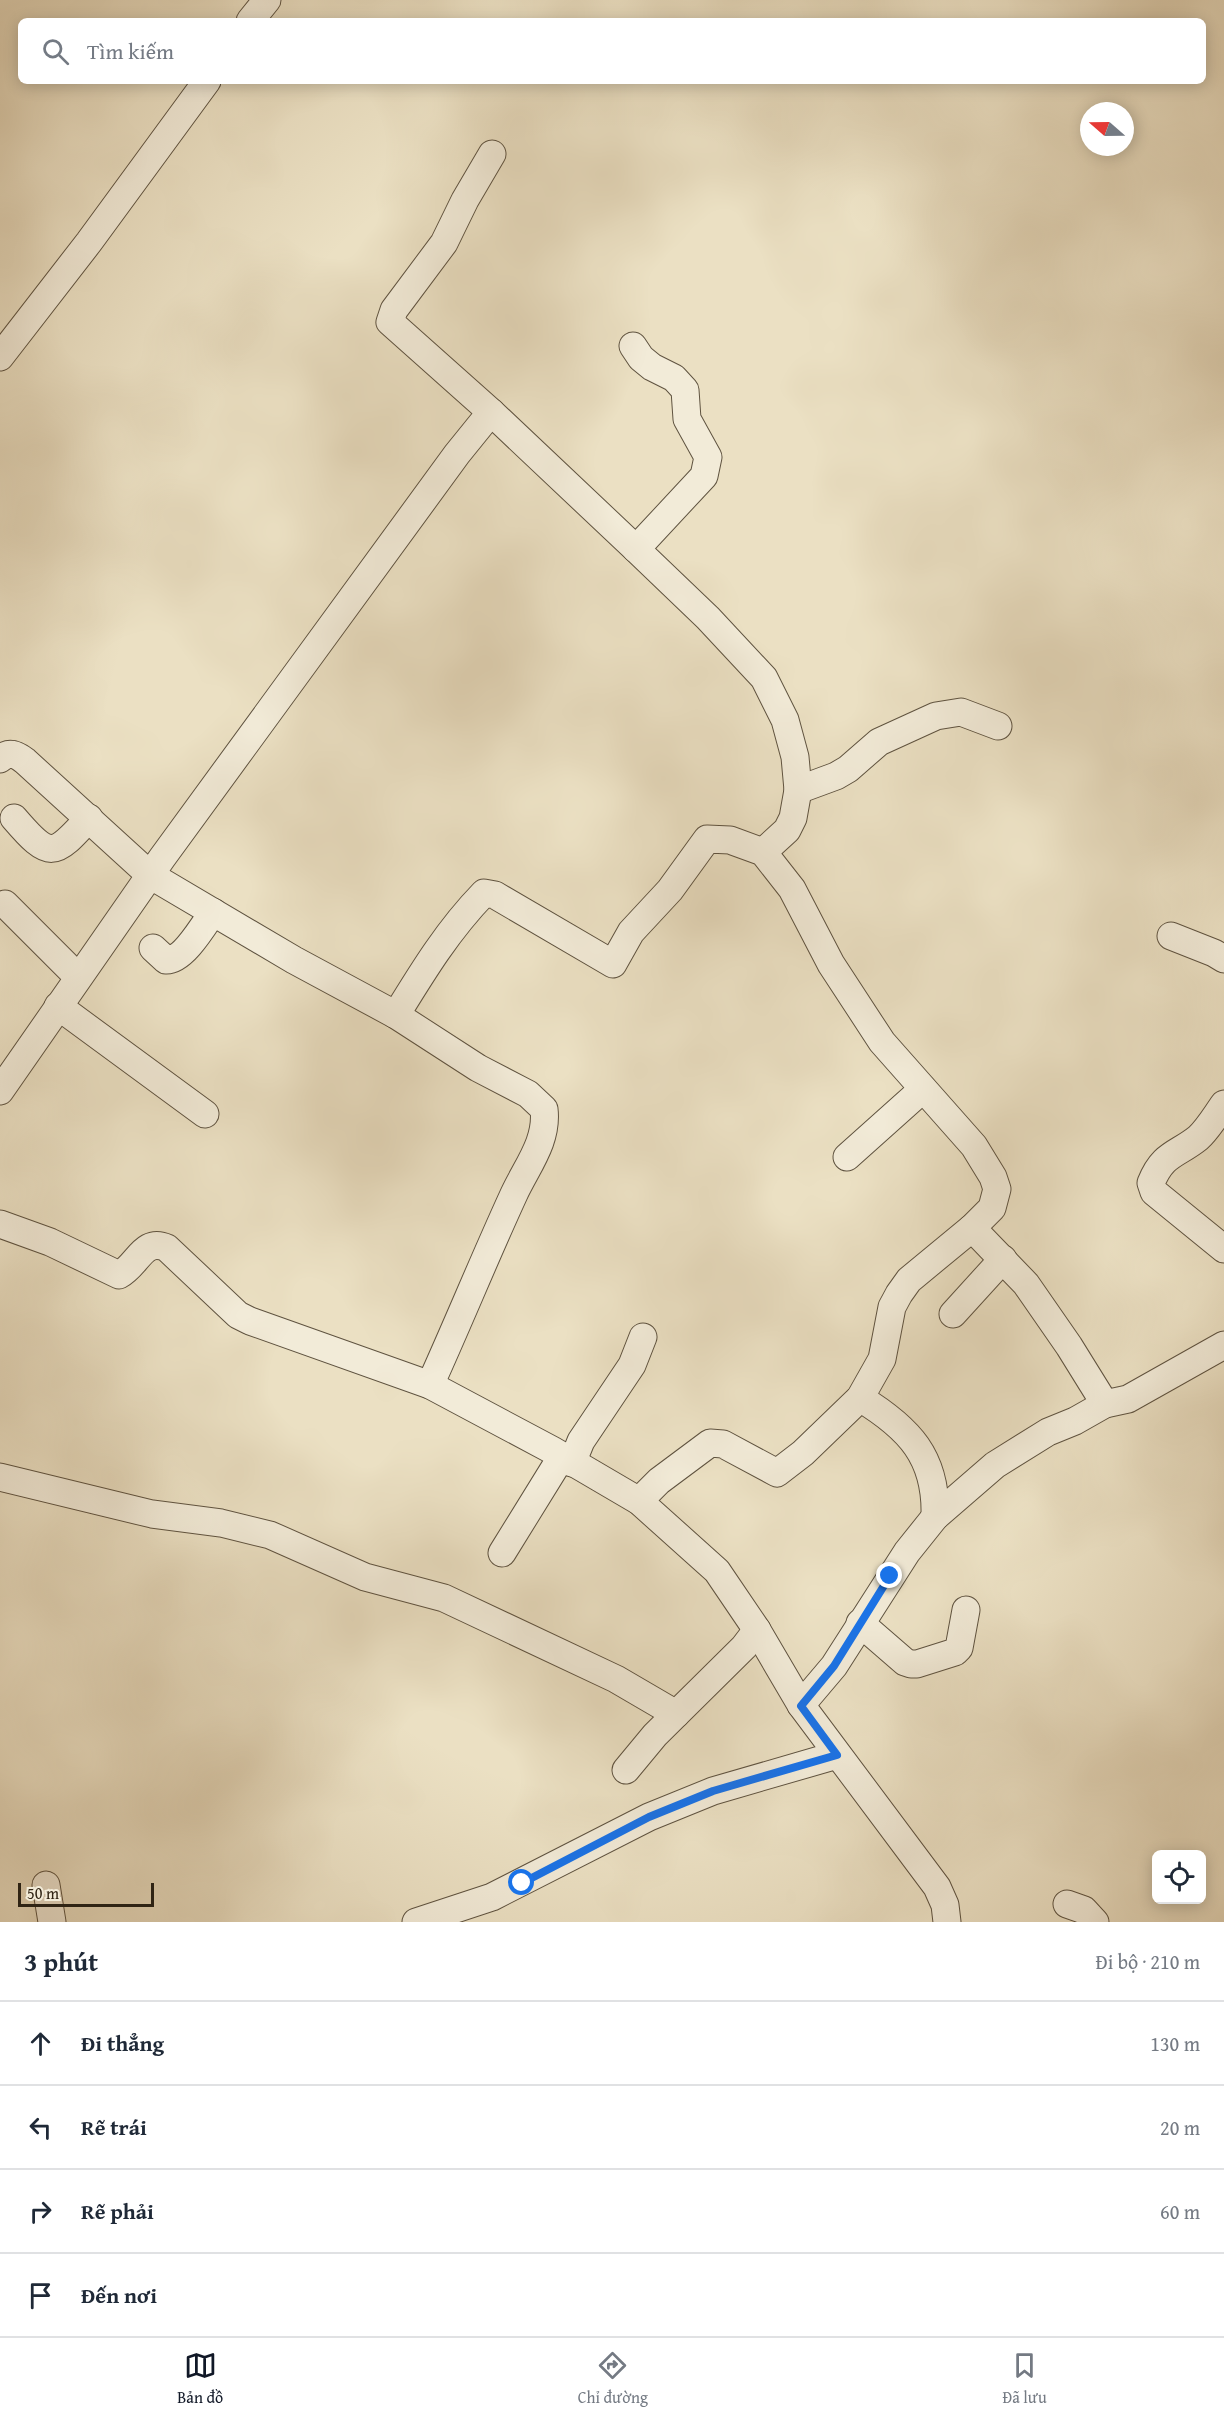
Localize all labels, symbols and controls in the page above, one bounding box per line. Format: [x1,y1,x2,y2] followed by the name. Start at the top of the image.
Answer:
[18,18,1206,84] search box
[39,35,72,68] icon: search
[87,35,174,67] text: Tìm kiếm
[1080,102,1134,156] north arrow
[876,1562,902,1588] route end
[1152,1850,1206,1904] map controls
[1152,1850,1206,1904] button: locate
[508,1869,534,1895] route start
[18,1880,154,1908] scale bar
[27,1881,59,1905] text: 50 m
[24,1942,98,1981] text: 3 phút
[1096,1947,1200,1976] text: Đi bộ · 210 m
[24,2027,57,2060] icon: ahead
[81,2027,164,2059] text: Đi thẳng
[1150,2029,1200,2058] text: 130 m
[24,2111,57,2144] icon: left
[81,2111,147,2143] text: Rẽ trái
[1160,2113,1200,2142] text: 20 m
[24,2195,57,2228] icon: right
[81,2195,154,2227] text: Rẽ phải
[1160,2197,1200,2226] text: 60 m
[24,2279,57,2312] icon: arrive
[81,2279,157,2311] text: Đến nơi
[177,2349,223,2409] tab: Bản đồ
[578,2349,648,2409] tab: Chỉ đường
[1003,2349,1047,2409] tab: Đã lưu

